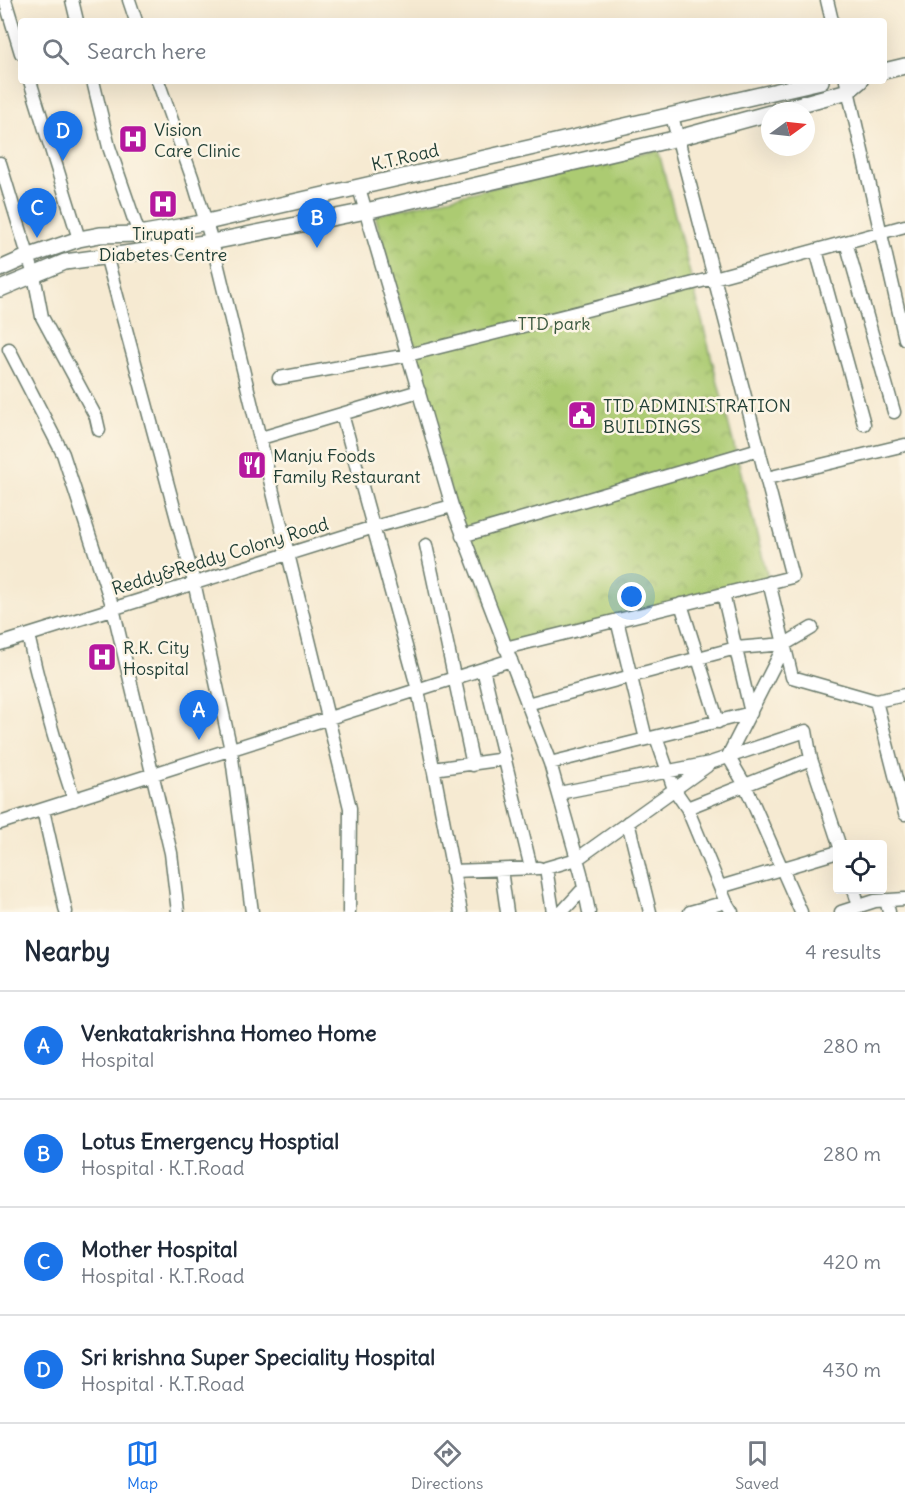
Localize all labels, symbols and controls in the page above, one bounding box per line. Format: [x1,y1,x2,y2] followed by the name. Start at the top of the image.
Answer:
[18,18,887,84] search box
[39,35,72,68] icon: search
[87,37,206,65] text: Search here
[761,102,815,156] north arrow
[44,112,82,161] pin: D
[154,118,240,162] place label: Vision Care Clinic
[117,123,149,155] hospital icon: Vision Care Clinic
[369,138,441,176] street label: K.T.Road
[18,188,57,238] pin: C
[147,188,179,220] hospital icon: Tirupati Diabetes Centre
[298,198,336,248] pin: B
[99,222,227,266] place label: Tirupati Diabetes Centre
[518,312,590,335] park label: TTD park
[603,394,791,438] place label: TTD ADMINISTRATION BUILDINGS
[566,399,598,431] public building icon: TTD ADMINISTRATION BUILDINGS
[273,444,420,488] place label: Manju Foods Family Restaurant
[236,449,268,481] restaurant icon: Manju Foods Family Restaurant
[109,512,332,600] street label: Reddy&Reddy Colony Road
[617,582,646,611] your location
[123,636,189,680] place label: R.K. City Hospital
[86,641,118,673] hospital icon: R.K. City Hospital
[180,690,218,740] pin: A
[833,840,887,894] map controls
[833,840,887,894] button: locate
[24,935,110,968] text: Nearby
[805,939,881,964] text: 4 results
[81,1019,377,1047] text: Venkatakrishna Homeo Home
[37,1033,50,1058] text: A
[823,1033,881,1058] text: 280 m
[81,1047,154,1072] text: Hospital
[81,1127,339,1155] text: Lotus Emergency Hosptial
[37,1141,50,1166] text: B
[823,1141,881,1166] text: 280 m
[81,1155,244,1180] text: Hospital · K.T.Road
[81,1235,238,1263] text: Mother Hospital
[37,1249,50,1274] text: C
[823,1249,881,1274] text: 420 m
[81,1263,244,1288] text: Hospital · K.T.Road
[81,1343,435,1371] text: Sri krishna Super Speciality Hospital
[36,1357,51,1382] text: D
[823,1357,881,1382] text: 430 m
[81,1371,244,1396] text: Hospital · K.T.Road
[126,1437,159,1493] tab: Map
[411,1437,483,1493] tab: Directions
[735,1437,779,1493] tab: Saved

